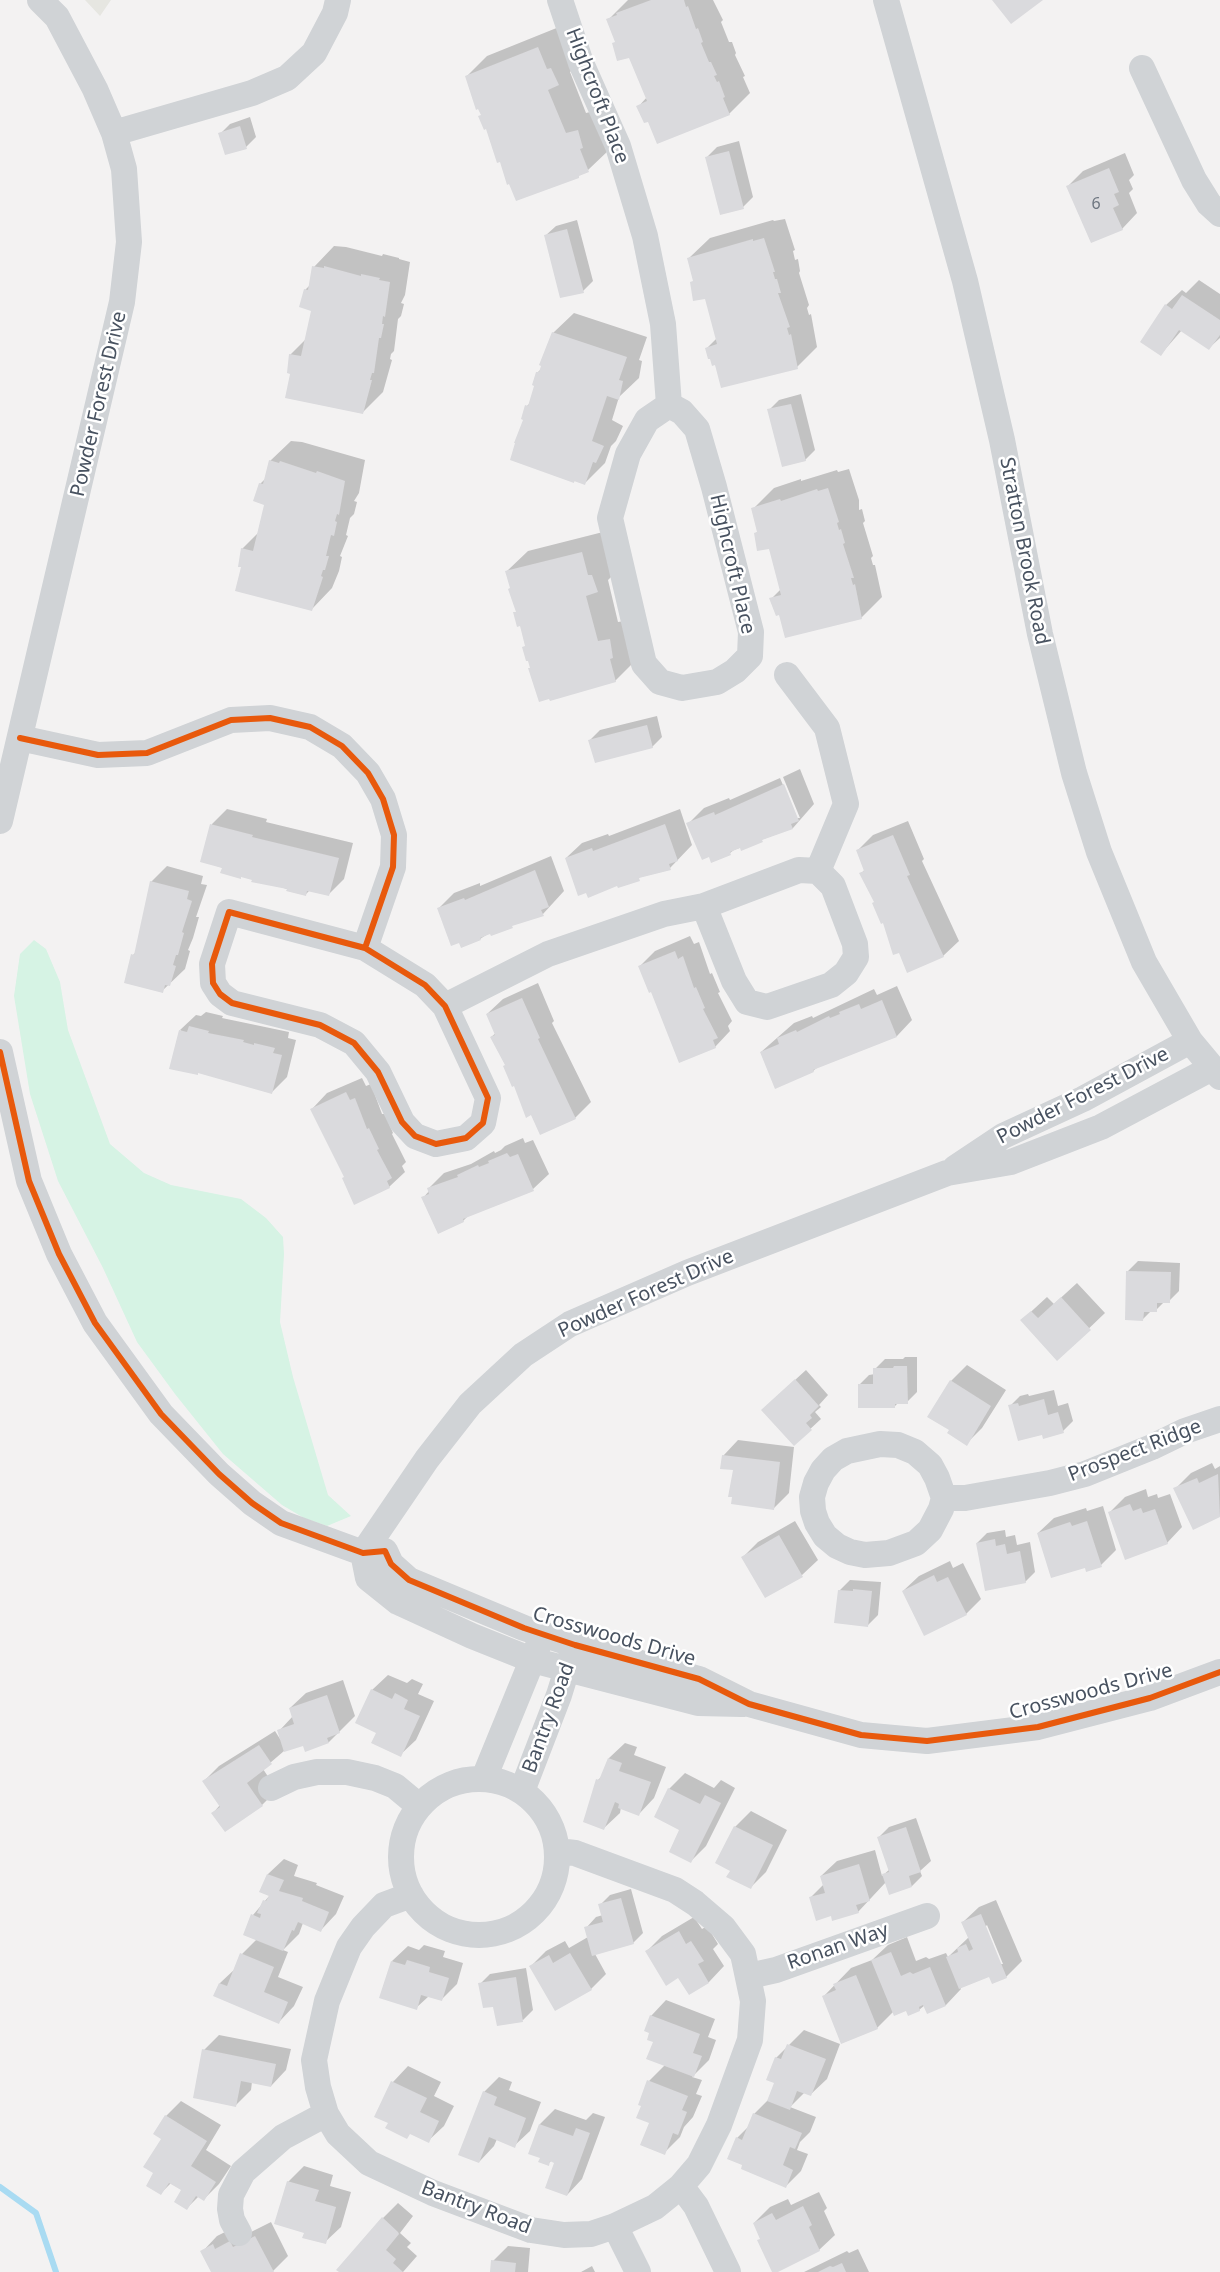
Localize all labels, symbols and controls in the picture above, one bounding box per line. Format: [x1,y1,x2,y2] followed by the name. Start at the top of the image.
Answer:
[560,25,634,167] street label: Highcroft Place
[1091,194,1101,214] house number: 6
[66,309,132,499] street label: Powder Forest Drive
[994,455,1054,647] street label: Stratton Brook Road
[704,492,760,636] street label: Highcroft Place
[993,1042,1173,1150] street label: Powder Forest Drive
[554,1244,738,1344] street label: Powder Forest Drive
[1065,1415,1205,1487] street label: Prospect Ridge
[530,1602,698,1672] street label: Crosswoods Drive
[1007,1659,1175,1725] street label: Crosswoods Drive
[518,1660,580,1776] street label: Bantry Road
[784,1919,892,1975] street label: Ronan Way
[418,2176,534,2240] street label: Bantry Road

